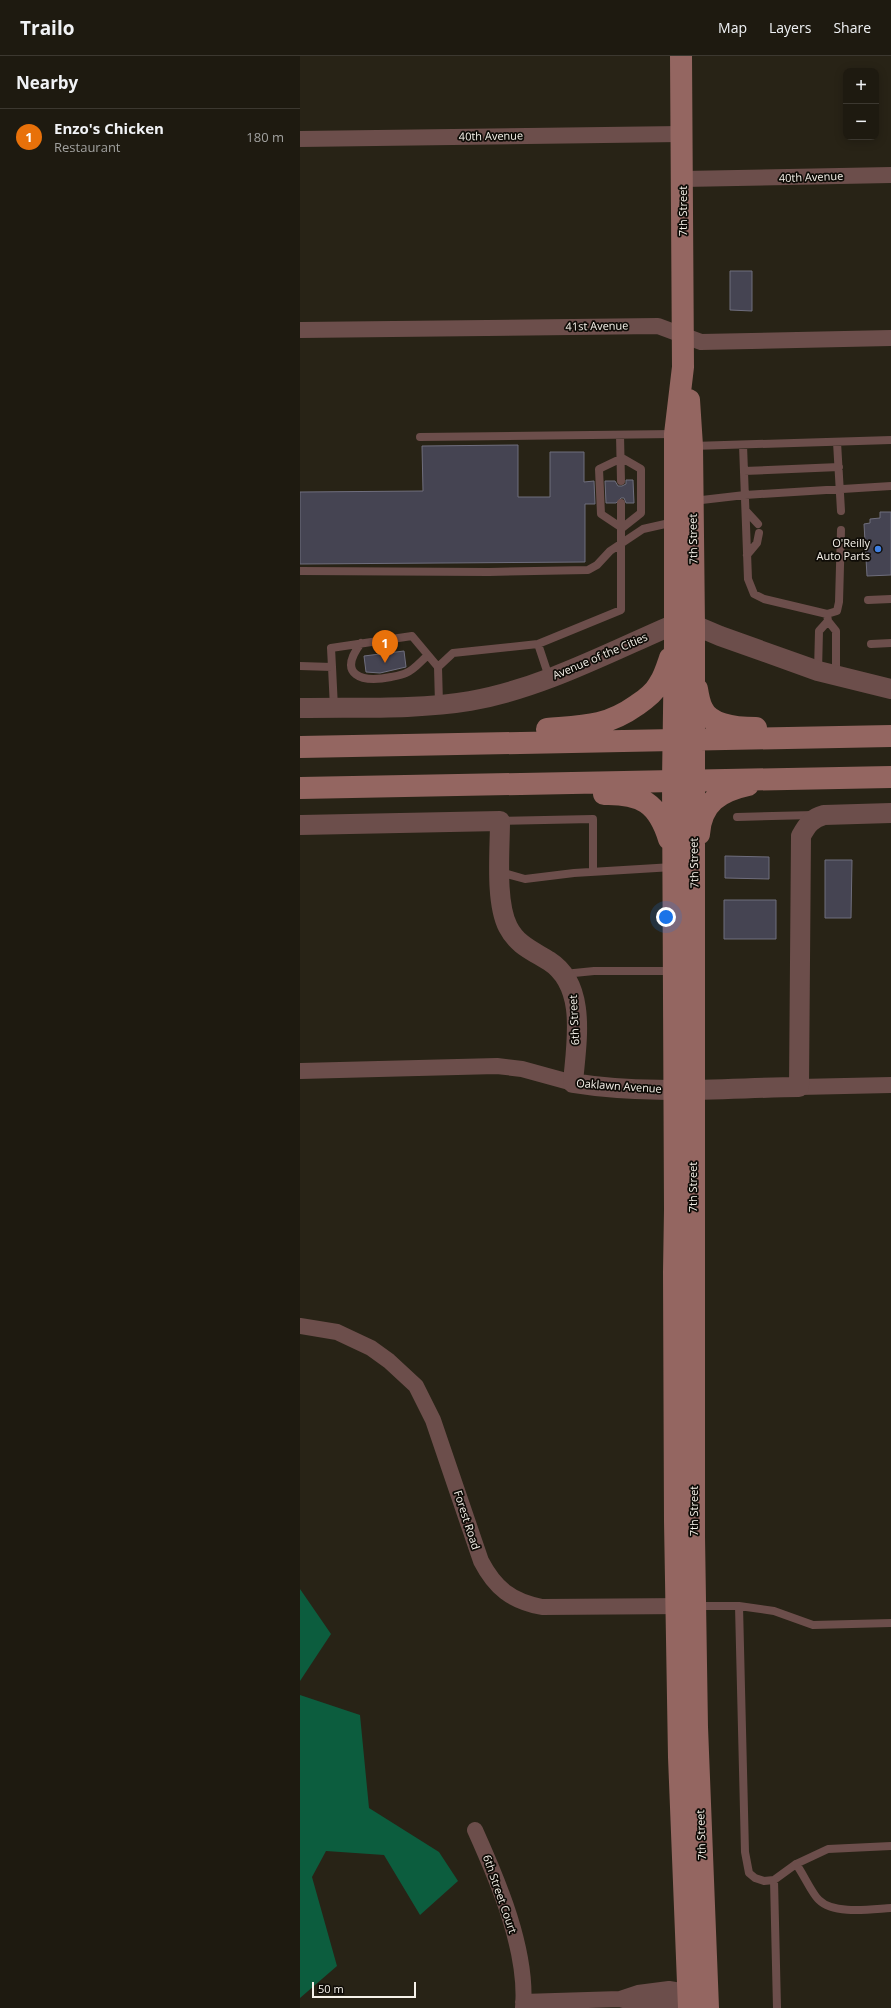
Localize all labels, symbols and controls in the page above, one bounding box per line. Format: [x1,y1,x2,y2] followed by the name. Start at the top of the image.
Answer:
[20,15,74,41] text: Trailo
[718,18,747,37] text: Map
[769,18,811,37] text: Layers
[833,18,871,37] text: Share
[843,68,879,140] map controls
[843,68,879,104] button: +
[16,71,78,94] text: Nearby
[843,104,879,140] button: −
[54,118,164,138] text: Enzo's Chicken
[459,127,523,144] street label: 40th Avenue
[25,128,33,146] text: 1
[246,128,284,146] text: 180 m
[54,138,121,156] text: Restaurant
[779,168,843,185] street label: 40th Avenue
[675,186,690,236] street label: 7th Street
[565,317,629,334] street label: 41st Avenue
[685,514,700,564] street label: 7th Street
[817,535,870,563] place label: O'Reilly Auto Parts
[873,544,883,554] marker: O'Reilly Auto Parts
[550,629,650,682] street label: Avenue of the Cities
[372,630,398,663] pin: 1
[686,838,701,888] street label: 7th Street
[656,907,676,927] your location
[565,994,582,1046] street label: 6th Street
[576,1075,662,1096] street label: Oaklawn Avenue
[685,1162,700,1212] street label: 7th Street
[686,1486,701,1536] street label: 7th Street
[451,1488,484,1551] street label: Forest Road
[692,1809,709,1861] street label: 7th Street
[480,1853,521,1935] street label: 6th Street Court
[312,1980,416,1999] scale bar
[318,1981,344,1996] text: 50 m

